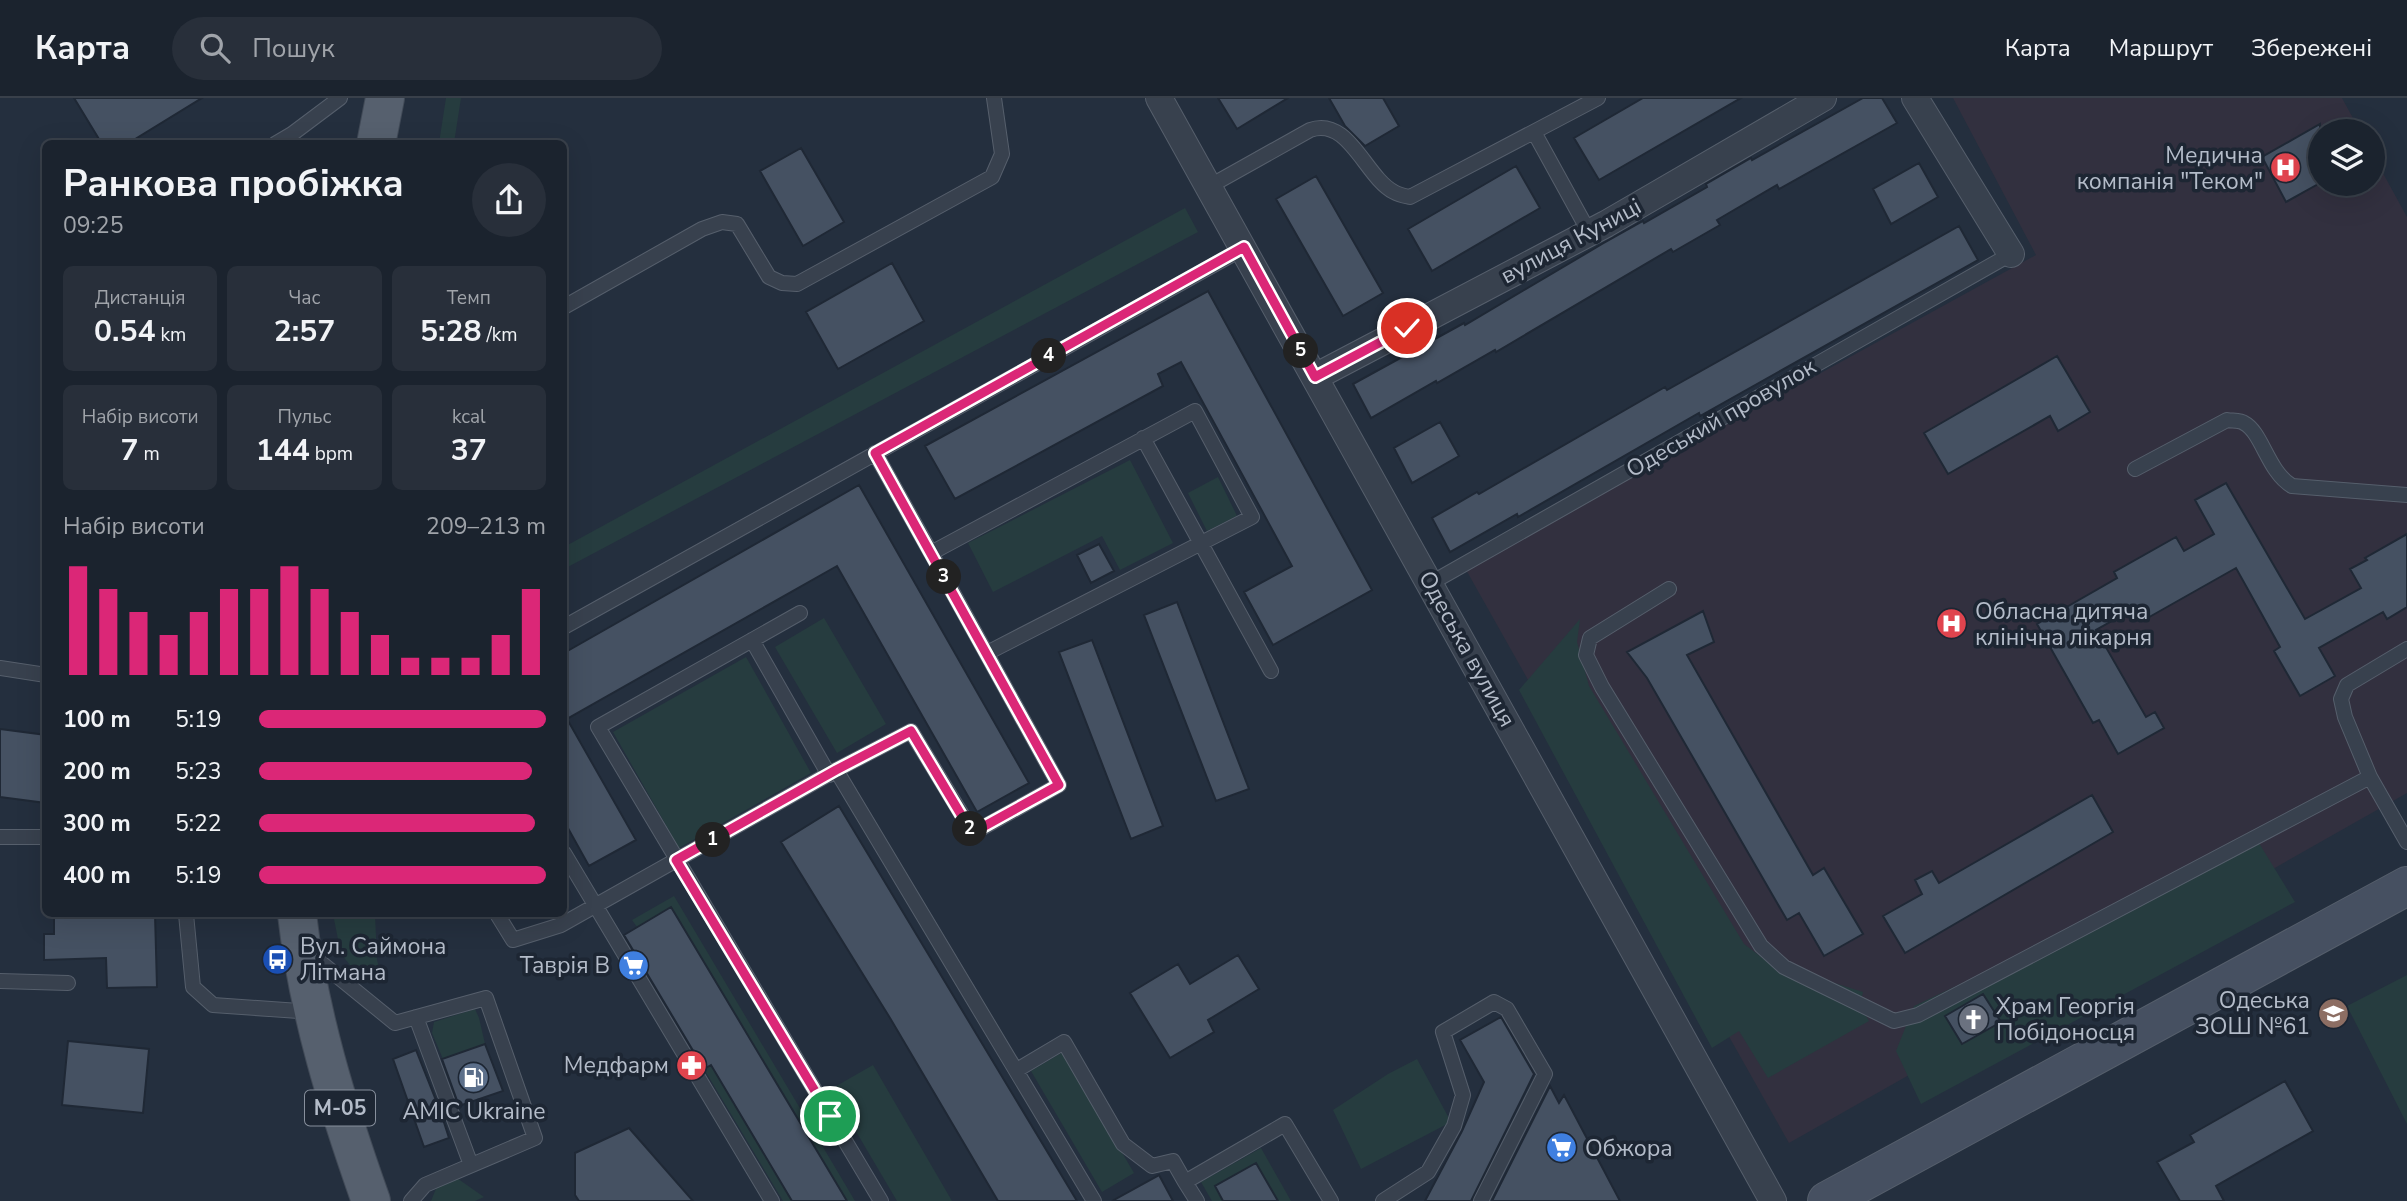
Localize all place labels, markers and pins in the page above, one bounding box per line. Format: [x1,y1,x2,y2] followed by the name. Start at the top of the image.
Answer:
[2077,140,2263,197] place label: Медична компанія "Теком"
[2269,151,2303,185] hospital icon: Медична компанія "Теком"
[1377,298,1437,358] pin
[1284,334,1318,368] pin: 5
[1032,338,1066,374] pin: 4
[926,560,962,594] pin: 3
[1975,596,2152,653] place label: Обласна дитяча клінічна лікарня
[1935,607,1969,641] hospital icon: Обласна дитяча клінічна лікарня
[953,812,988,846] pin: 2
[696,822,730,858] pin: 1
[300,931,446,988] place label: Вул. Саймона Літмана
[260,942,294,976] bus stop icon: Вул. Саймона Літмана
[616,948,650,982] supermarket icon: Таврія В
[520,950,610,981] place label: Таврія В
[2195,985,2310,1042] place label: Одеська ЗОШ №61
[1996,991,2135,1048] place label: Храм Георгія Побідоносця
[2316,996,2350,1030] school or university icon: Одеська ЗОШ №61
[1956,1002,1990,1036] church icon: Храм Георгія Побідоносця
[675,1048,709,1082] pharmacy icon: Медфарм
[564,1050,669,1081] place label: Медфарм
[457,1060,491,1094] fuel station icon: AMIC Ukraine
[800,1086,860,1146] pin
[403,1096,545,1127] place label: AMIC Ukraine
[1545,1131,1579,1165] supermarket icon: Обжора
[1585,1133,1673,1164] place label: Обжора

